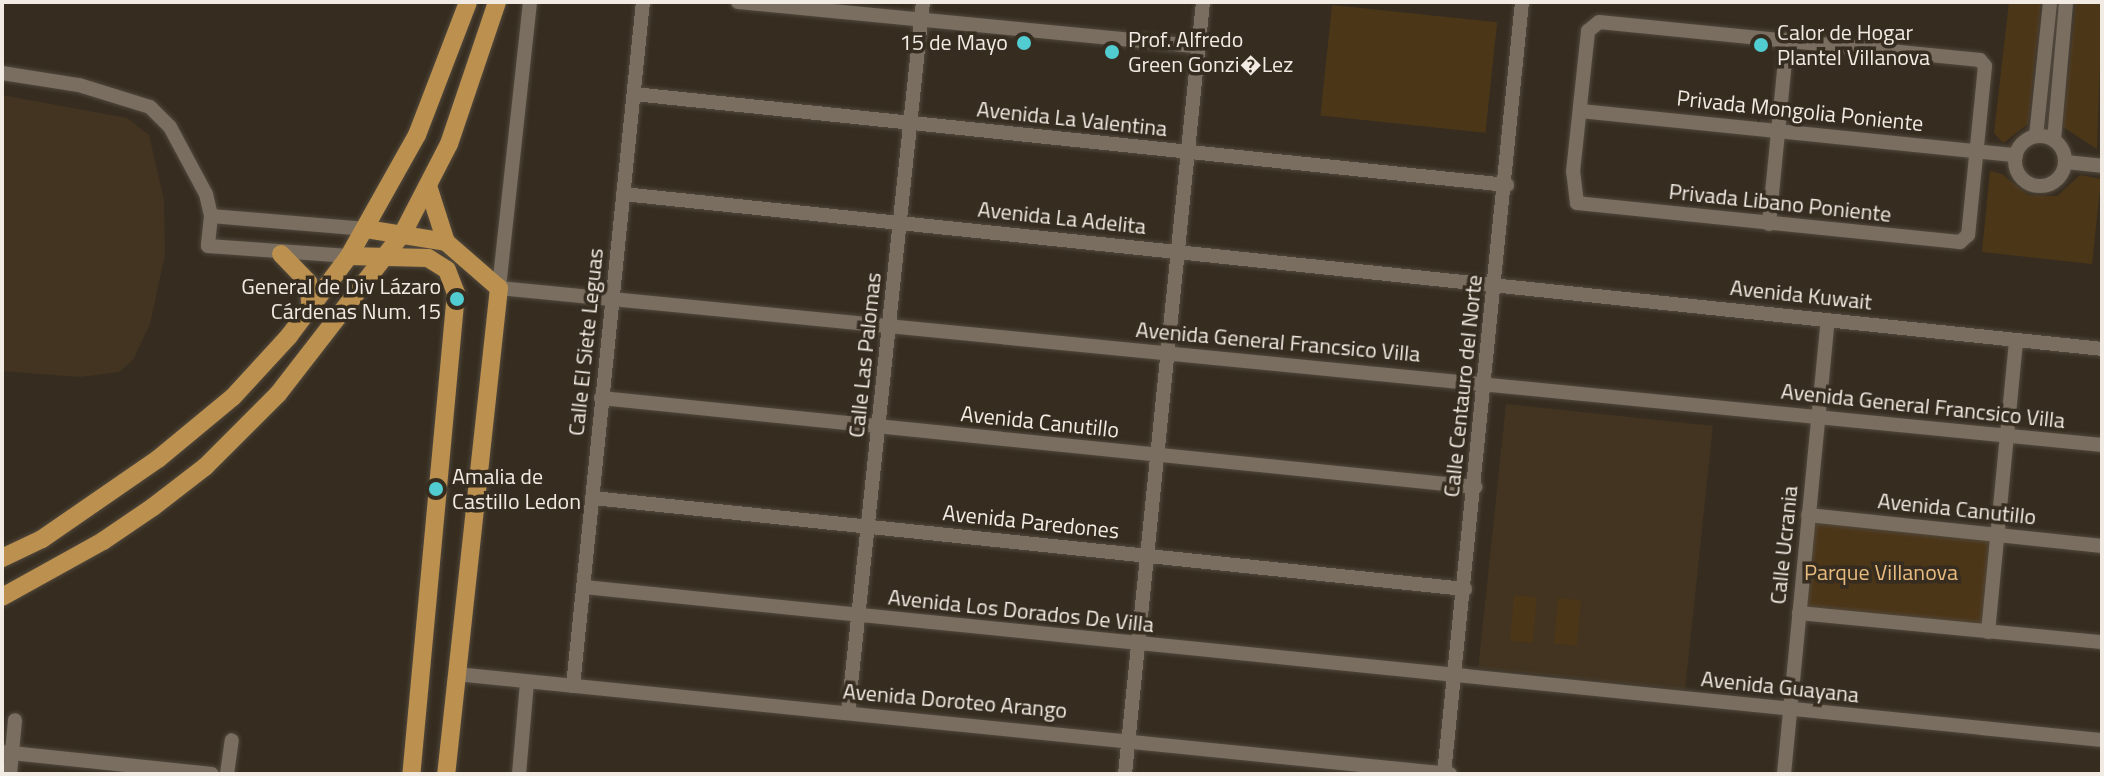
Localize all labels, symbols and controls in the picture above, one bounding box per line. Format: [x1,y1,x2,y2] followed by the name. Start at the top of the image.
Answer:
[1777,19,1930,70] place label: Calor de Hogar Plantel Villanova
[1128,26,1293,78] place label: Prof. Alfredo Green Gonzi�Lez
[899,30,1008,56] place label: 15 de Mayo
[1015,34,1033,52] marker: 15 de Mayo
[1752,36,1770,54] marker: Calor de Hogar Plantel Villanova
[1103,43,1121,61] marker: Prof. Alfredo Green Gonzi�Lez
[1675,85,1925,137] street label: Privada Mongolia Poniente
[975,96,1169,142] street label: Avenida La Valentina
[1667,178,1893,228] street label: Privada Libano Poniente
[977,196,1147,240] street label: Avenida La Adelita
[563,247,609,437] street label: Calle El Siete Leguas
[843,271,887,439] street label: Calle Las Palomas
[241,273,441,324] place label: General de Div Lázaro Cárdenas Num. 15
[1438,273,1488,499] street label: Calle Centauro del Norte
[1729,274,1873,316] street label: Avenida Kuwait
[448,290,466,308] marker: General de Div Lázaro Cárdenas Num. 15
[1135,316,1421,368] street label: Avenida General Francsico Villa
[1780,378,2066,434] street label: Avenida General Francsico Villa
[959,401,1121,443] street label: Avenida Canutillo
[452,463,581,514] place label: Amalia de Castillo Ledon
[427,480,445,498] marker: Amalia de Castillo Ledon
[1765,484,1803,606] street label: Calle Ucrania
[1876,488,2038,530] street label: Avenida Canutillo
[942,500,1120,544] street label: Avenida Paredones
[1804,560,1958,586] park label: Parque Villanova
[887,584,1155,638] street label: Avenida Los Dorados De Villa
[1700,666,1860,708] street label: Avenida Guayana
[842,678,1068,724] street label: Avenida Doroteo Arango

